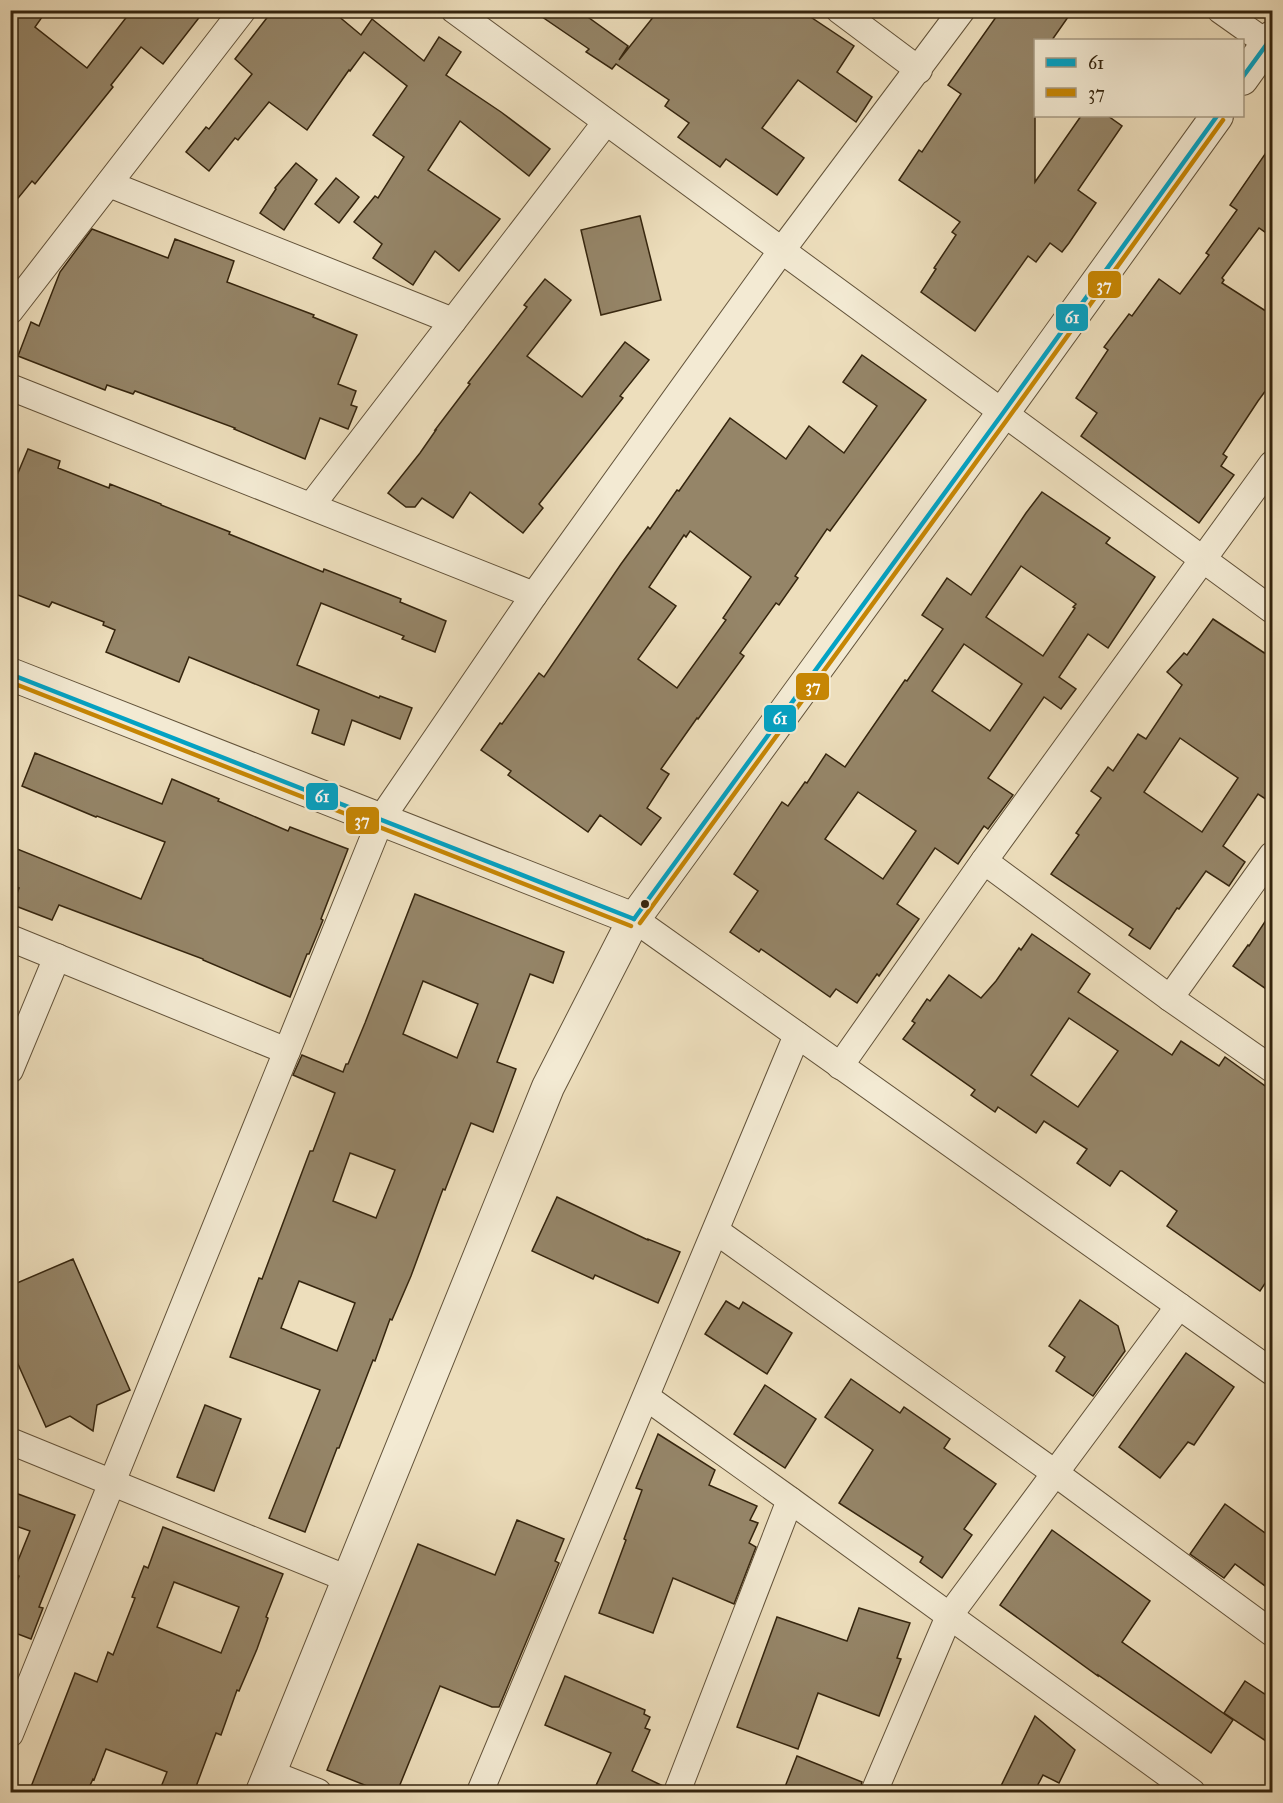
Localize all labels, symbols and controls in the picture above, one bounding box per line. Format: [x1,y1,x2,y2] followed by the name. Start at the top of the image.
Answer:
[1034,39,1244,117] legend
[1088,52,1104,74] text: 61
[1088,82,1105,104] text: 37
[1087,270,1122,299] line badge: 37
[1097,276,1112,296] text: 37
[1055,303,1089,332] line badge: 61
[1065,308,1080,327] text: 61
[795,672,830,701] line badge: 37
[806,677,821,697] text: 37
[763,704,797,733] line badge: 61
[773,709,788,728] text: 61
[305,782,339,811] line badge: 61
[315,787,330,806] text: 61
[345,806,380,835] line badge: 37
[355,811,370,831] text: 37
[639,898,651,910] unlabelled marker

